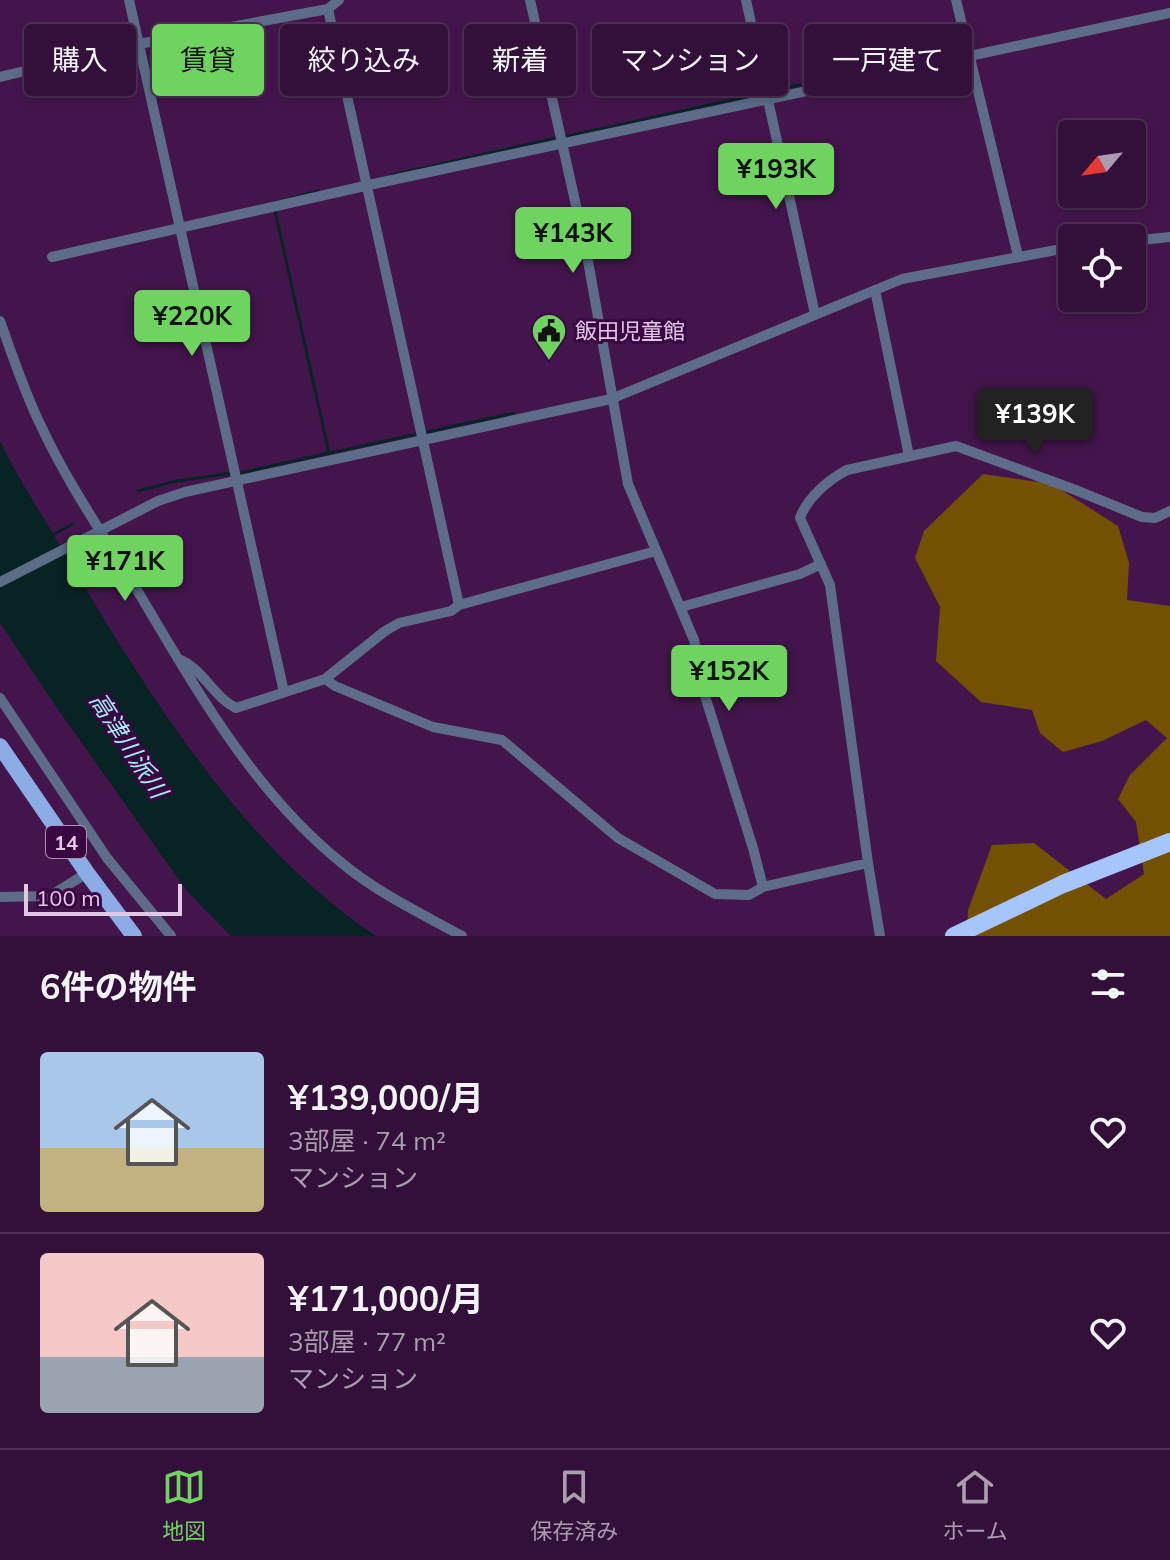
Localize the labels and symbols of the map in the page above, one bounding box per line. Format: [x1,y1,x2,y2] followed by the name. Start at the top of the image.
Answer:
[1058,120,1146,208] north arrow
[720,143,832,211] pin: ¥193K
[517,207,629,275] pin: ¥143K
[136,290,248,358] pin: ¥220K
[530,312,568,362] public building icon: 飯田児童館
[575,317,685,345] place label: 飯田児童館
[979,388,1091,456] pin: ¥139K
[69,535,181,603] pin: ¥171K
[673,645,785,713] pin: ¥152K
[84,687,176,806] water label: 高津川派川
[46,826,86,858] road number: 14
[24,880,182,916] scale bar

